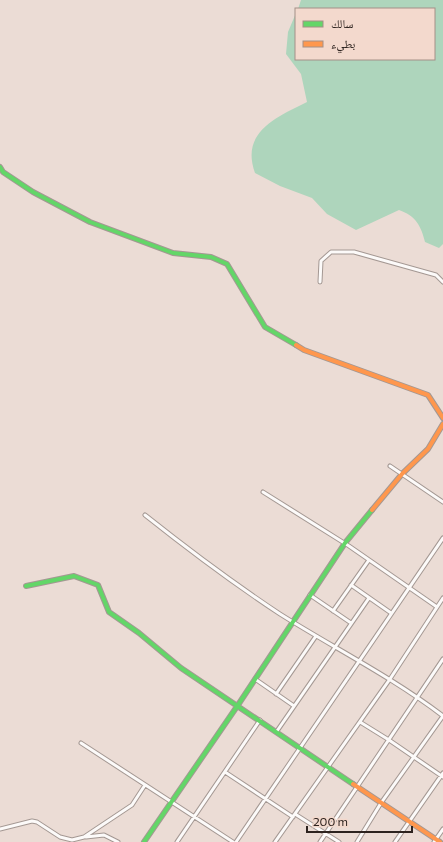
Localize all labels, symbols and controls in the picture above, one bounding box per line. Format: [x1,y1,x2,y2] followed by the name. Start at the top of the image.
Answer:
[295,8,435,60] legend
[331,16,353,30] text: سالك
[331,36,355,54] text: بطيء
[307,808,412,834] scale bar
[313,814,348,828] text: 200 m

